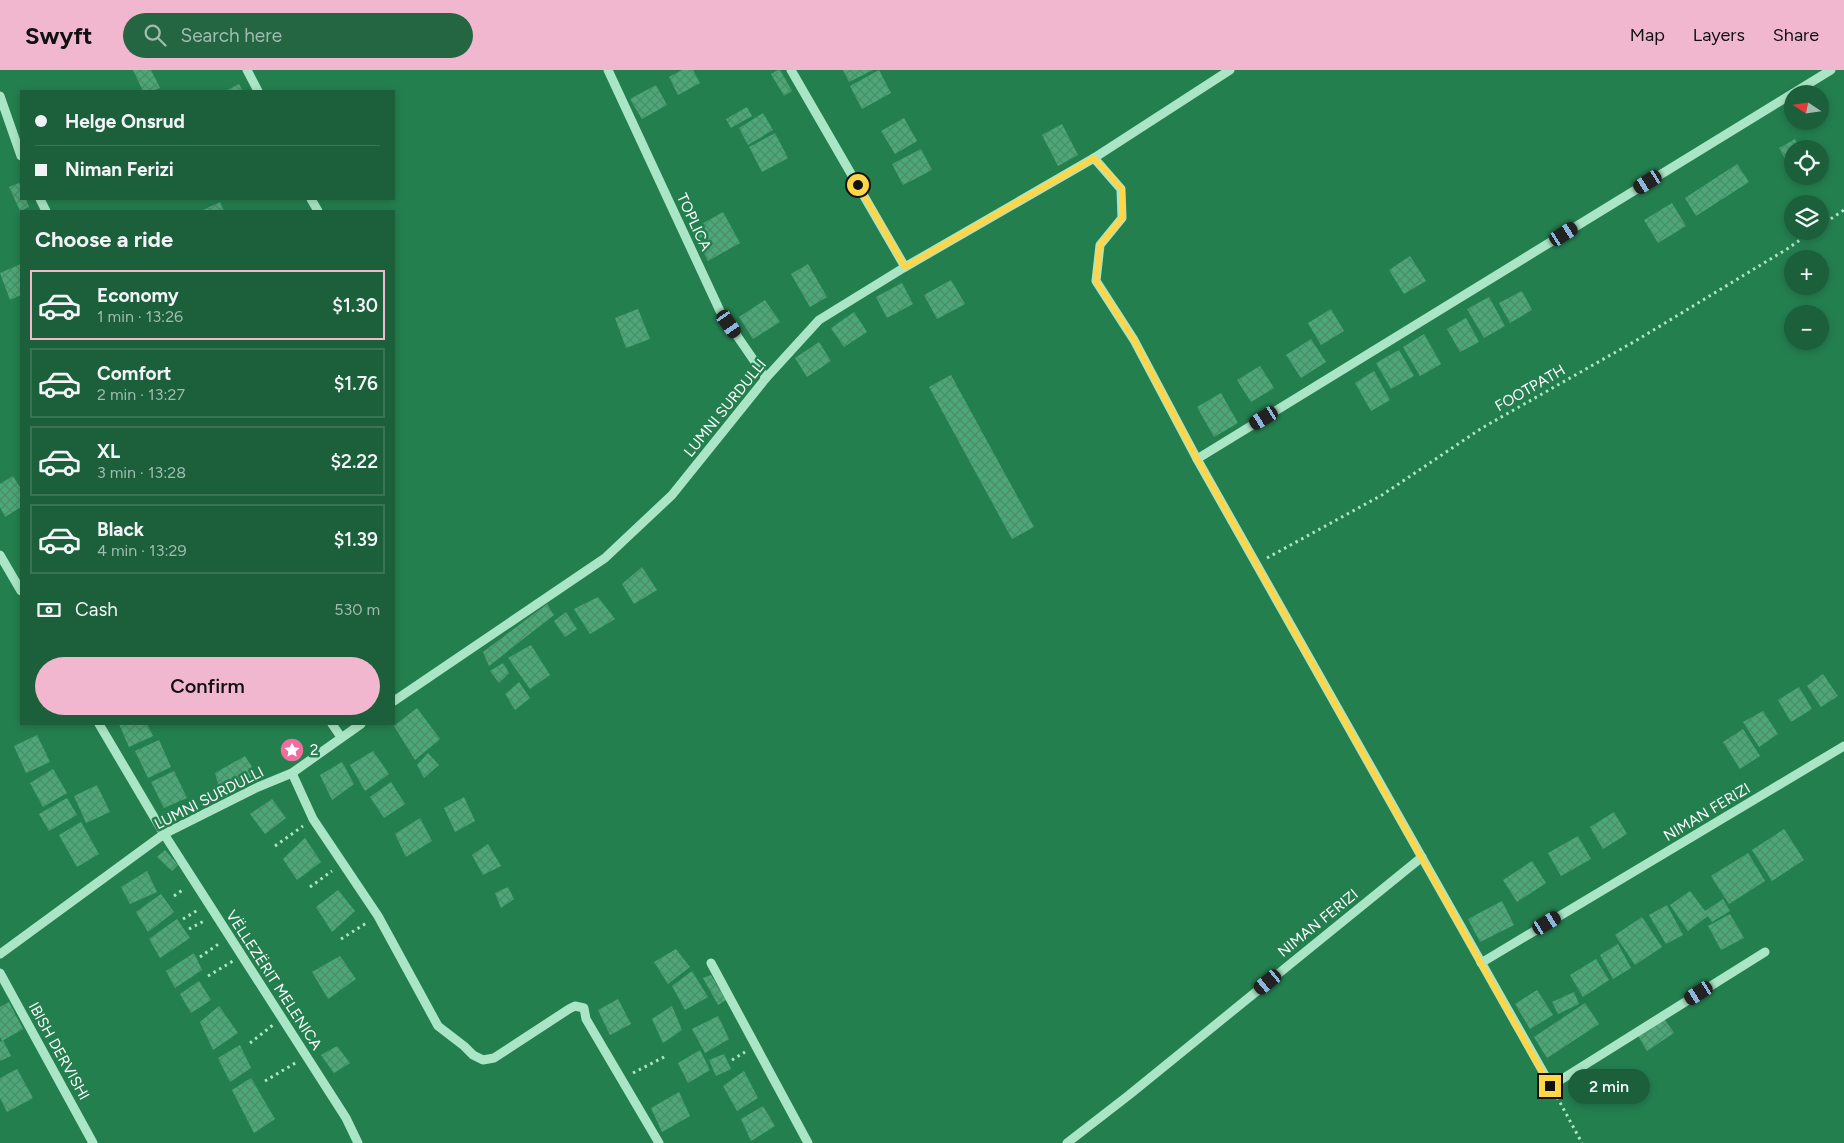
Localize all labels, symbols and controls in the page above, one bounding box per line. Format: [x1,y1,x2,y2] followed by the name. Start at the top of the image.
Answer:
[123,13,473,58] search box
[25,21,93,50] text: Swyft
[141,21,169,49] icon: search
[181,24,282,47] text: Search here
[1630,24,1665,46] text: Map
[1693,24,1745,46] text: Layers
[1773,24,1819,46] text: Share
[1784,85,1829,130] north arrow
[1784,85,1829,350] map controls
[65,110,185,133] text: Helge Onsrud
[1784,140,1829,185] button: locate
[65,158,174,181] text: Niman Ferizi
[1631,168,1664,196] car
[847,174,869,196] route start
[673,190,715,254] street label: TOPLICA
[1784,195,1829,240] button: layers
[1547,220,1580,248] car
[35,226,173,253] text: Choose a ride
[1784,250,1829,295] button: +
[37,283,82,328] icon: car
[97,284,179,307] text: Economy
[332,294,378,317] text: $1.30
[1784,305,1829,350] button: −
[97,307,183,326] text: 1 min · 13:26
[714,307,743,341] car
[680,356,770,460] street label: LUMNI SURDULLI
[37,361,82,406] icon: car
[1492,361,1568,415] street label: FOOTPATH
[97,362,172,385] text: Comfort
[334,372,378,395] text: $1.76
[97,385,185,404] text: 2 min · 13:27
[1247,404,1280,432] car
[37,439,82,484] icon: car
[97,440,120,463] text: XL
[330,450,378,473] text: $2.22
[97,463,186,482] text: 3 min · 13:28
[37,517,82,562] icon: car
[97,518,144,541] text: Black
[334,528,378,551] text: $1.39
[97,541,186,560] text: 4 min · 13:29
[35,596,63,624] icon: cash
[75,598,118,621] text: Cash
[334,600,380,619] text: 530 m
[35,657,380,715] button: Confirm
[279,737,305,763] place icon: 2
[310,741,318,759] place label: 2
[151,763,267,833] street label: LUMNI SURDULLI
[1660,779,1754,845] street label: NIMAN FERIZI
[1274,885,1362,961] street label: NIMAN FERIZI
[222,907,326,1053] street label: VËLLEZËRIT MELENICA
[1530,909,1563,937] car
[1251,967,1284,997] car
[1682,979,1715,1007] car
[25,999,93,1103] street label: IBISH DERVISHI
[1568,1068,1650,1104] callout: 2 min
[1539,1075,1561,1097] route end
[1589,1077,1629,1096] text: 2 min

